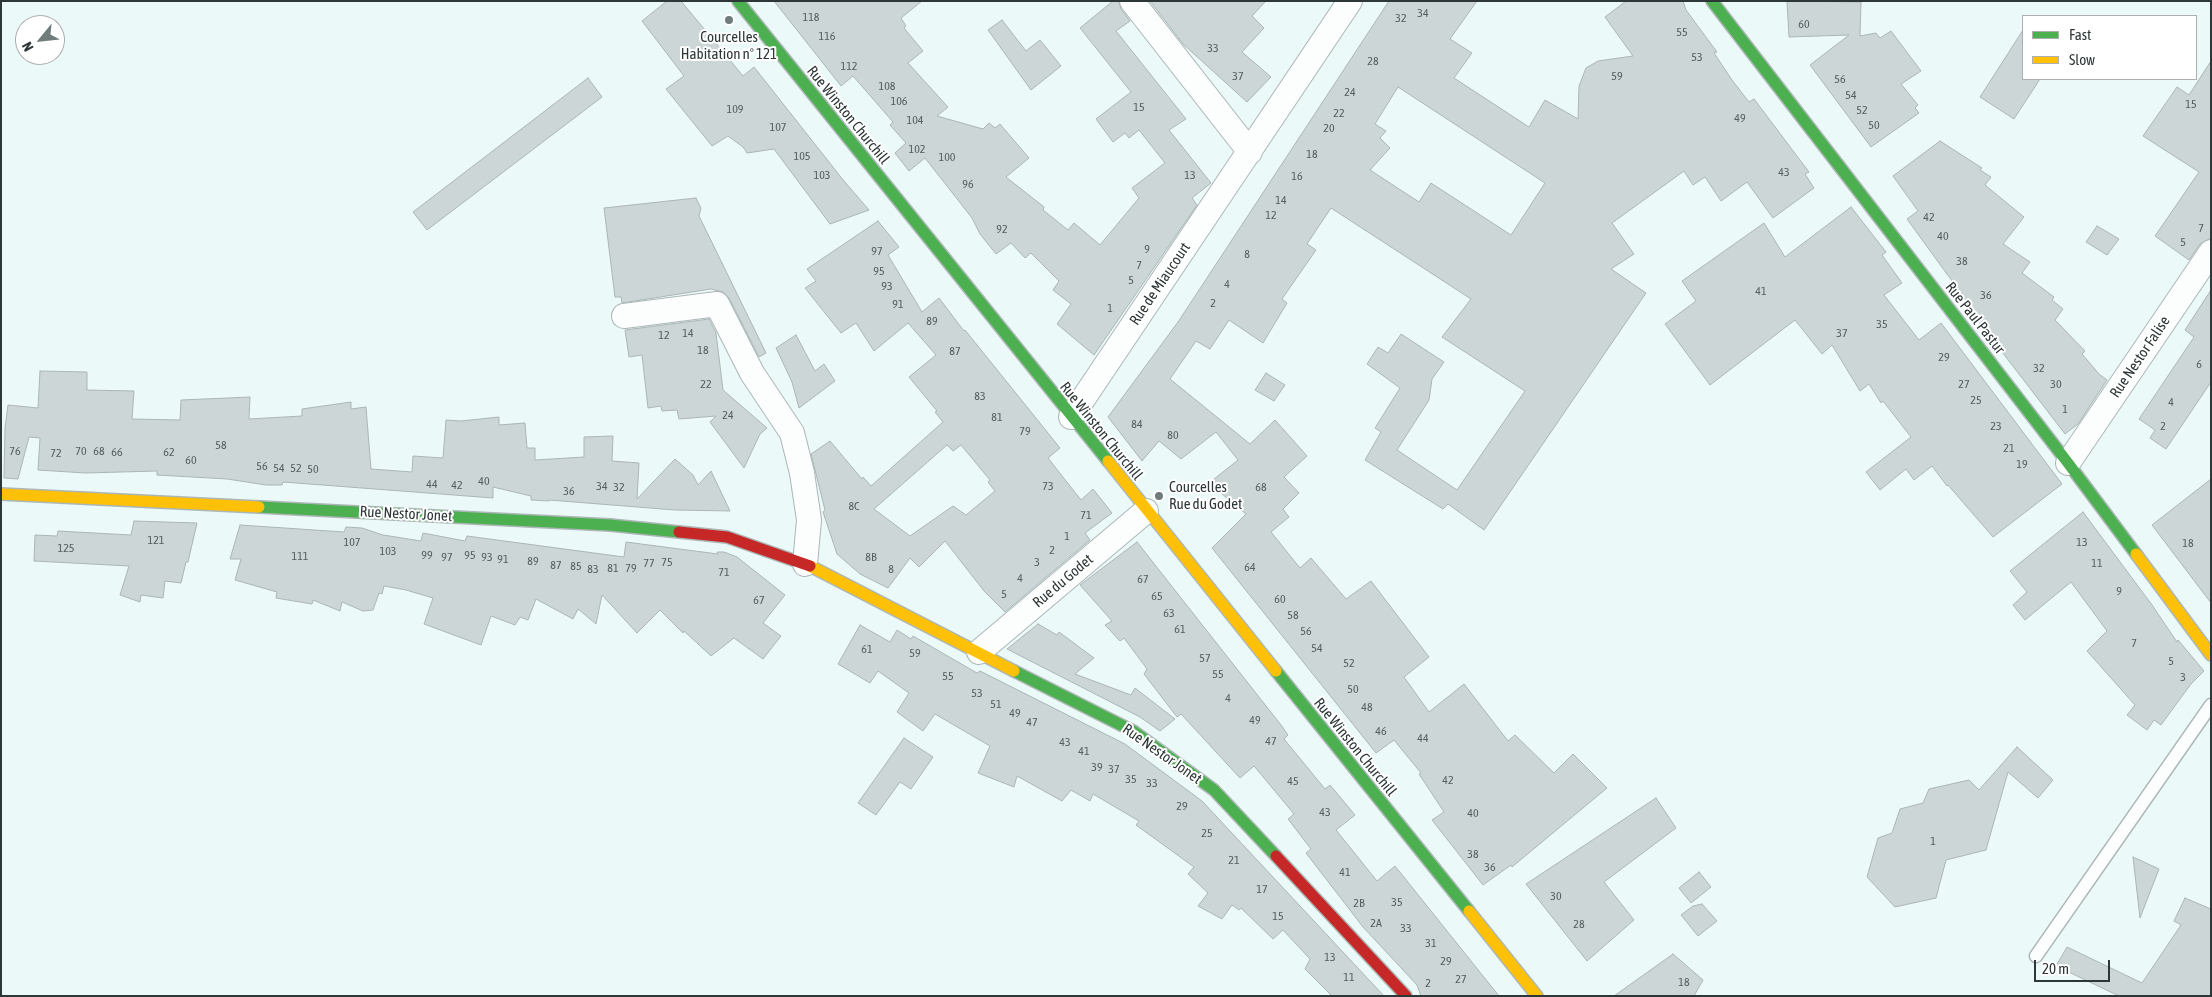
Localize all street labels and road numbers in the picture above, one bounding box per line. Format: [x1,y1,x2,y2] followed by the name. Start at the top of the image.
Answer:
[803,62,893,168] street label: Rue Winston Churchill
[1126,239,1194,329] street label: Rue de Miaucourt
[1941,278,2009,358] street label: Rue Paul Pastur
[2106,313,2174,401] street label: Rue Nestor Falise
[1056,378,1146,484] street label: Rue Winston Churchill
[359,503,453,525] street label: Rue Nestor Jonet
[1029,551,1097,611] street label: Rue du Godet
[1310,694,1400,800] street label: Rue Winston Churchill
[1119,720,1205,788] street label: Rue Nestor Jonet

